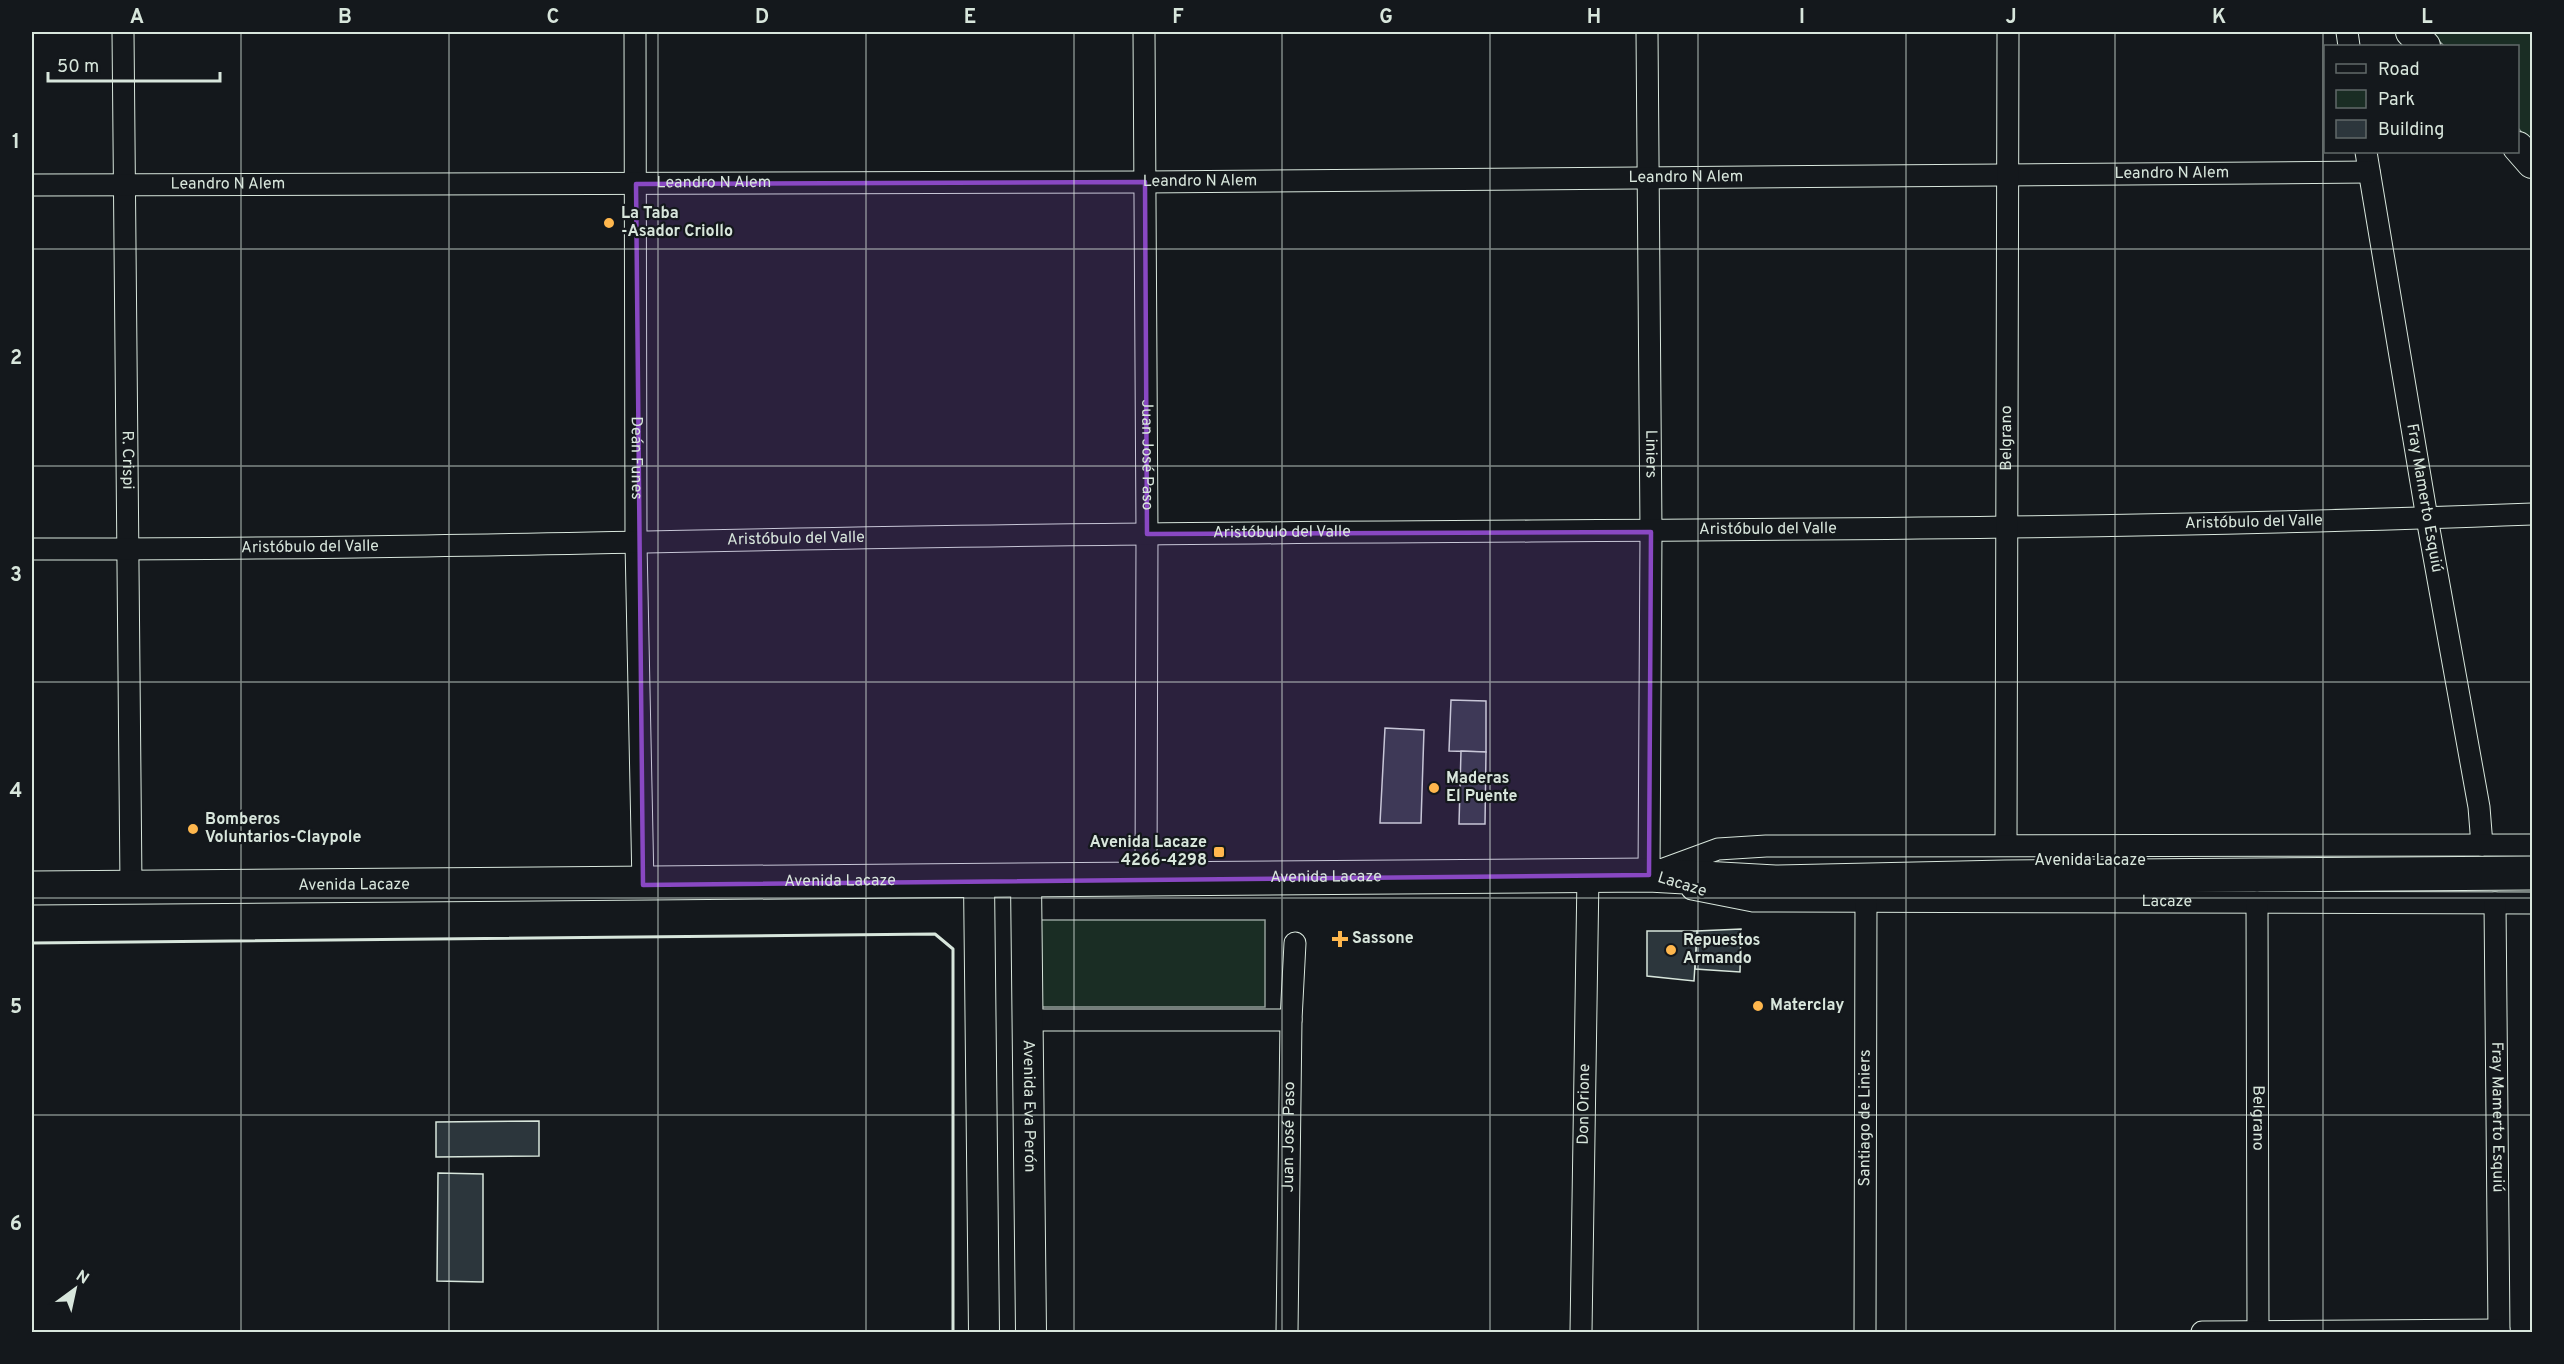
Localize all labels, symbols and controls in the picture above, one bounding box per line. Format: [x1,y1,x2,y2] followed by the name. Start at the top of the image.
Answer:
[130,5,144,31] text: A
[338,5,352,31] text: B
[547,5,559,31] text: C
[755,5,769,31] text: D
[964,5,976,31] text: E
[1172,5,1184,31] text: F
[1379,5,1393,31] text: G
[1587,5,1601,31] text: H
[1799,5,1805,31] text: I
[2005,5,2017,31] text: J
[2212,5,2226,31] text: K
[2421,5,2433,31] text: L
[48,45,220,83] scale bar
[2324,45,2519,153] legend
[57,56,99,79] text: 50 m
[2378,59,2420,82] text: Road
[2378,89,2415,112] text: Park
[2378,119,2444,142] text: Building
[12,130,20,156] text: 1
[2114,163,2229,184] street label: Leandro N Alem
[1629,167,1743,188] street label: Leandro N Alem
[1143,171,1257,192] street label: Leandro N Alem
[657,173,771,193] street label: Leandro N Alem
[171,174,285,195] street label: Leandro N Alem
[621,204,733,242] place label: La Taba -Asador Criollo
[602,216,616,230] marker: La Taba -Asador Criollo
[10,346,22,372] text: 2
[1136,399,1157,511] street label: Juan José Paso
[1997,405,2017,471] street label: Belgrano
[626,416,646,500] street label: Deán Funes
[2401,422,2447,574] street label: Fray Mamerto Esquiú
[117,430,137,490] street label: R. Crispi
[1640,430,1661,478] street label: Liniers
[2185,511,2323,534] street label: Aristóbulo del Valle
[1699,519,1837,540] street label: Aristóbulo del Valle
[1213,522,1351,543] street label: Aristóbulo del Valle
[727,528,865,550] street label: Aristóbulo del Valle
[241,537,379,558] street label: Aristóbulo del Valle
[10,563,22,589] text: 3
[1446,769,1518,807] place label: Maderas El Puente
[10,779,22,805] text: 4
[1427,781,1441,795] marker: Maderas El Puente
[205,810,361,848] place label: Bomberos Voluntarios-Claypole
[186,822,200,836] marker: Bomberos Voluntarios-Claypole
[1090,833,1207,871] place label: Avenida Lacaze 4266-4298
[1212,845,1226,859] marker: Avenida Lacaze 4266-4298
[2034,851,2146,871] street label: Avenida Lacaze
[1270,867,1382,888] street label: Avenida Lacaze
[1655,868,1709,902] street label: Lacaze
[784,871,896,892] street label: Avenida Lacaze
[298,875,410,896] street label: Avenida Lacaze
[2142,892,2192,912] street label: Lacaze
[1352,929,1414,949] place label: Sassone
[1683,931,1761,969] place label: Repuestos Armando
[1333,932,1347,946] marker: Sassone
[1664,943,1678,957] marker: Repuestos Armando
[10,995,22,1021] text: 5
[1770,996,1844,1016] place label: Materclay
[1751,999,1765,1013] marker: Materclay
[1018,1039,1039,1172] street label: Avenida Eva Perón
[2486,1042,2508,1192] street label: Fray Mamerto Esquiú
[1855,1049,1876,1187] street label: Santiago de Liniers
[1574,1063,1595,1145] street label: Don Orione
[1279,1081,1300,1193] street label: Juan José Paso
[2247,1085,2268,1151] street label: Belgrano
[10,1212,22,1238] text: 6
[45,1259,105,1319] north arrow
[72,1267,92,1290] text: N

